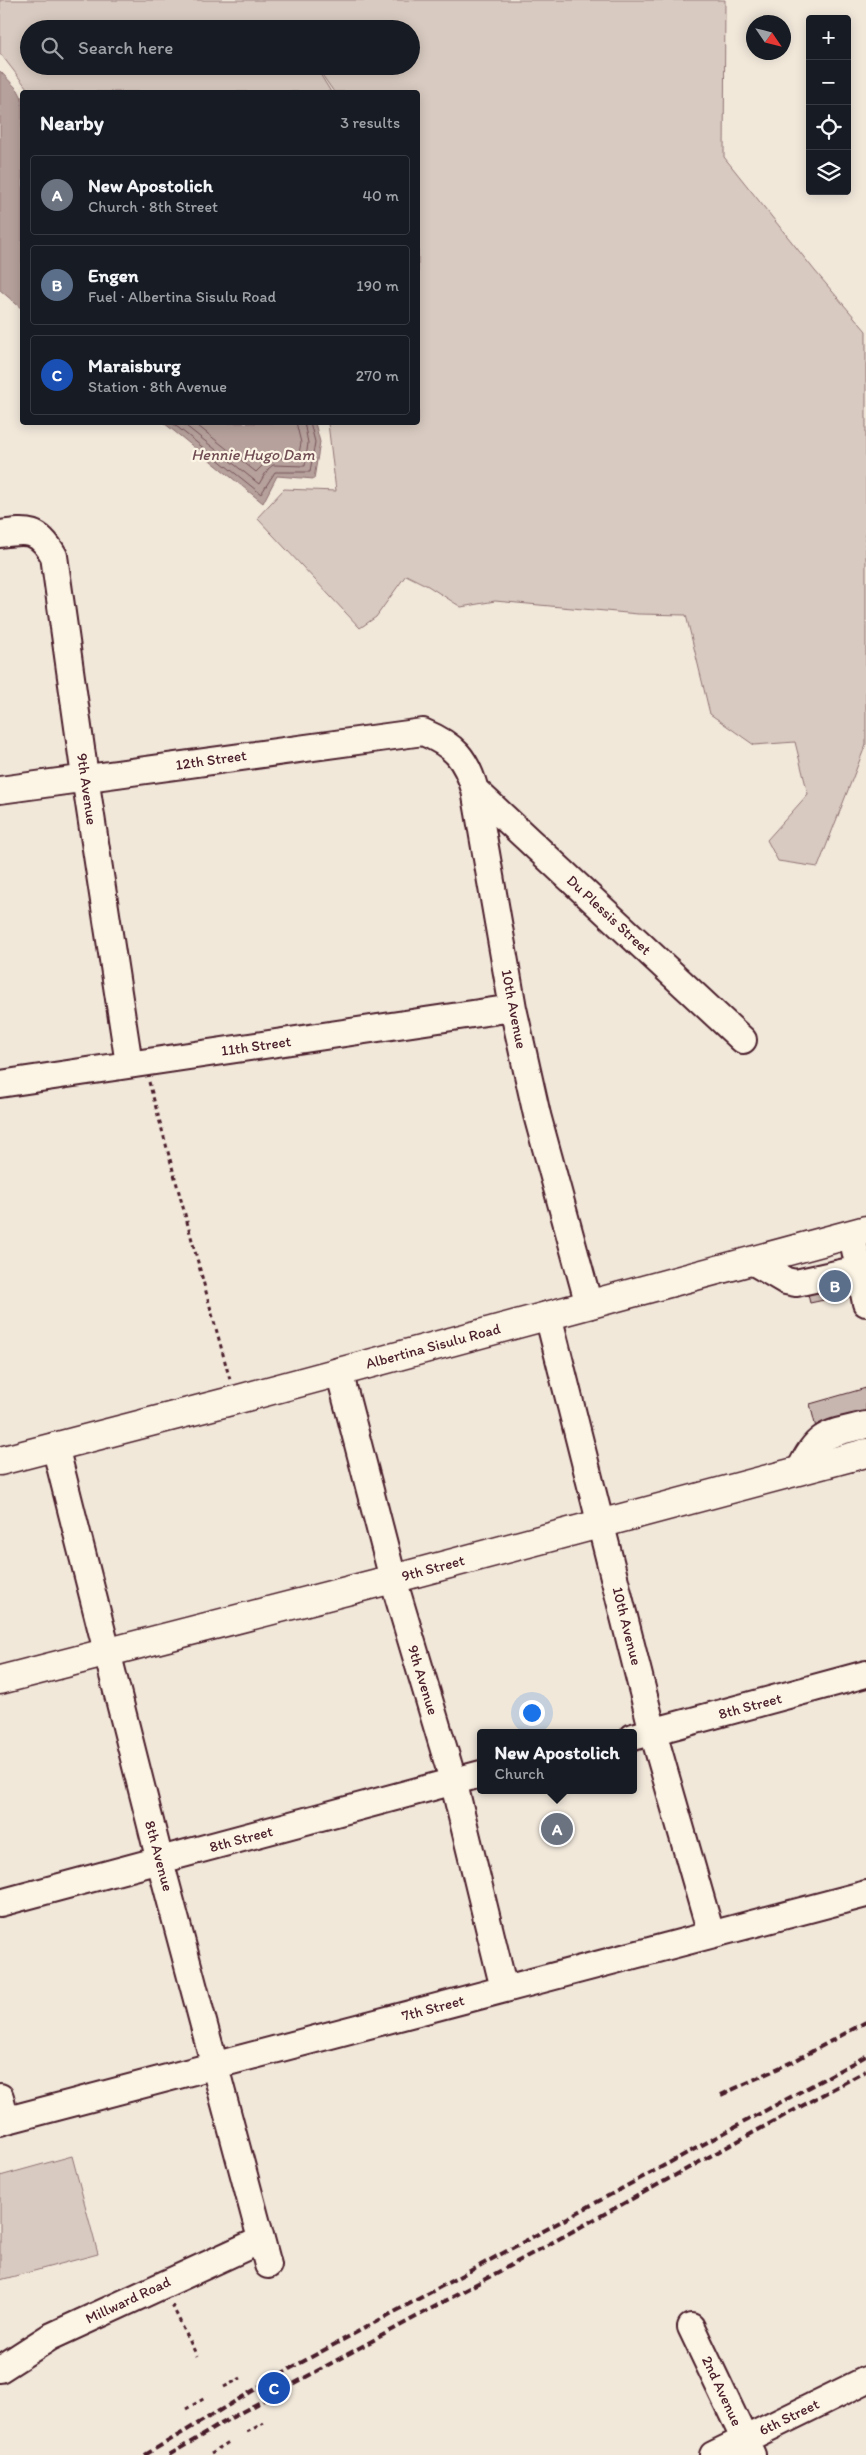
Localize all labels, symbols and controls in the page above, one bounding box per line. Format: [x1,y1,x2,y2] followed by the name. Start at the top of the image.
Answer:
[746,15,791,60] north arrow
[806,15,851,195] map controls
[806,15,851,60] button: +
[20,20,420,75] search box
[38,34,66,62] icon: search
[78,36,173,59] text: Search here
[806,60,851,105] button: −
[806,105,851,150] button: locate
[40,110,104,135] text: Nearby
[340,113,400,132] text: 3 results
[806,150,851,195] button: layers
[88,174,213,197] text: New Apostolich
[52,186,62,205] text: A
[362,186,399,205] text: 40 m
[88,197,218,216] text: Church · 8th Street
[88,264,139,287] text: Engen
[52,276,62,295] text: B
[356,276,399,295] text: 190 m
[88,287,276,306] text: Fuel · Albertina Sisulu Road
[88,354,181,377] text: Maraisburg
[52,366,62,385] text: C
[356,366,399,385] text: 270 m
[88,377,227,396] text: Station · 8th Avenue
[191,445,315,464] water label: Hennie Hugo Dam
[174,746,248,774] street label: 12th Street
[73,752,101,826] street label: 9th Avenue
[563,871,655,959] street label: Du Plessis Street
[497,968,531,1050] street label: 10th Avenue
[220,1032,293,1060] street label: 11th Street
[819,1267,851,1305] pin: B
[364,1319,502,1373] street label: Albertina Sisulu Road
[400,1551,467,1585] street label: 9th Street
[609,1585,645,1667] street label: 10th Avenue
[404,1643,442,1717] street label: 9th Avenue
[716,1689,784,1723] street label: 8th Street
[519,1700,545,1726] your location
[477,1729,637,1794] popup
[494,1741,620,1764] text: New Apostolich
[494,1764,544,1783] text: Church
[541,1810,573,1848] pin: A
[141,1819,177,1893] street label: 8th Avenue
[207,1822,275,1856] street label: 8th Street
[400,1991,467,2025] street label: 7th Street
[83,2272,173,2328] street label: Millward Road
[698,2353,746,2429] street label: 2nd Avenue
[258,2369,290,2407] pin: C
[756,2395,822,2439] street label: 6th Street

